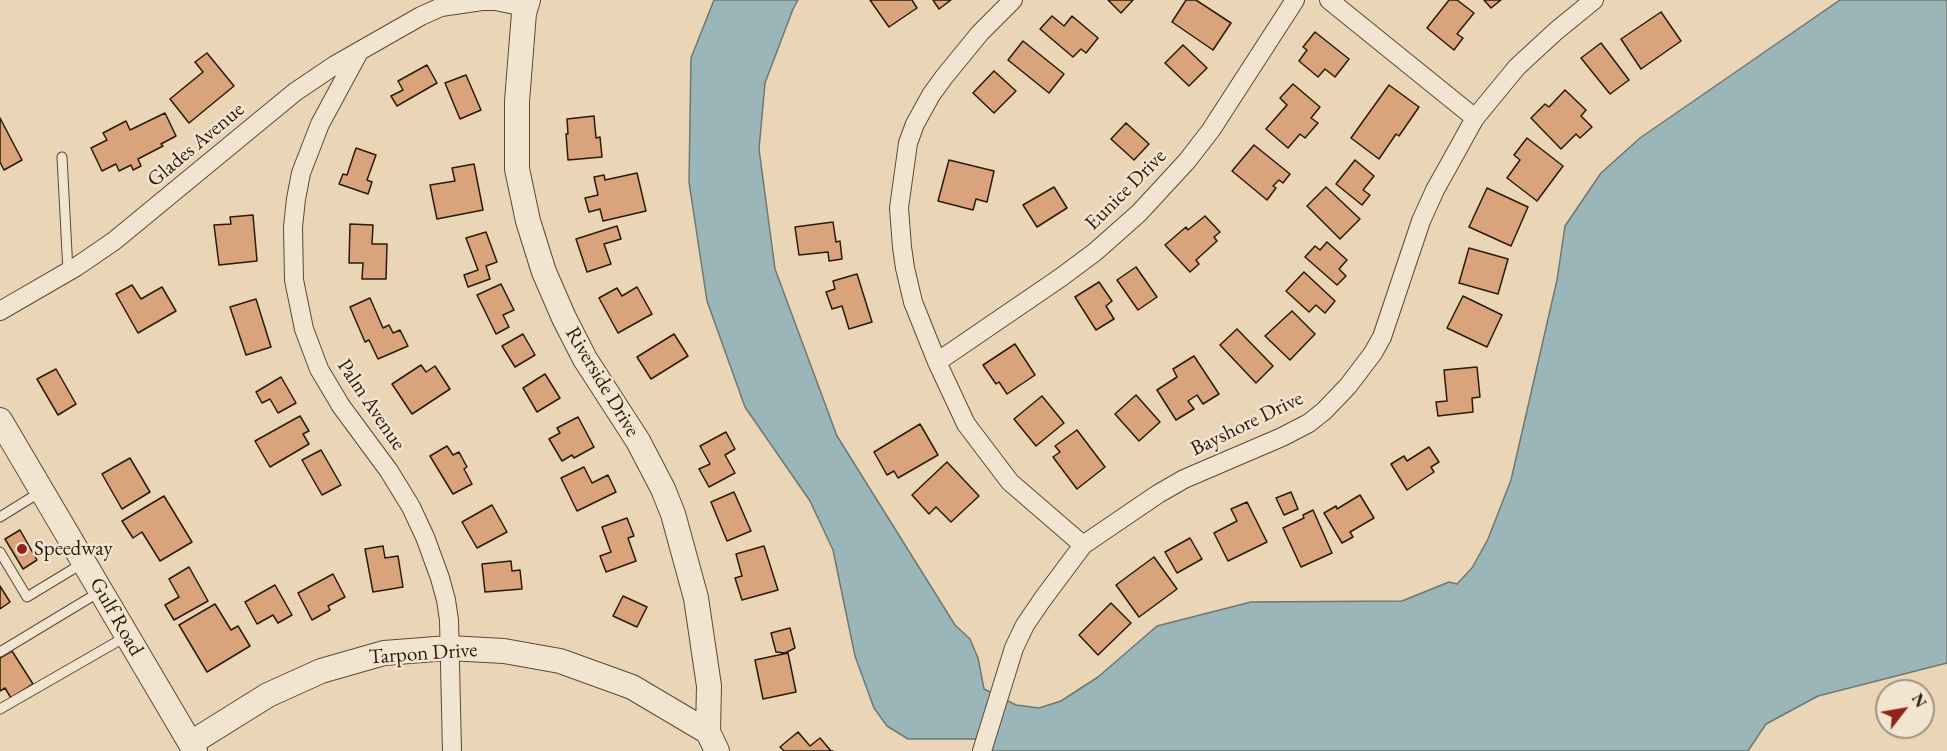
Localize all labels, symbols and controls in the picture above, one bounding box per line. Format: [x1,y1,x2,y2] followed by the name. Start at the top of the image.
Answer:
[142,97,250,193] street label: Glades Avenue
[1080,144,1172,236] street label: Eunice Drive
[559,322,645,442] street label: Riverside Drive
[331,355,411,455] street label: Palm Avenue
[1187,386,1307,462] street label: Bayshore Drive
[34,536,113,562] place label: Speedway
[15,542,29,556] marker: Speedway
[84,573,148,661] street label: Gulf Road
[368,638,478,670] street label: Tarpon Drive
[1875,679,1935,739] north arrow
[1907,690,1931,711] text: N

